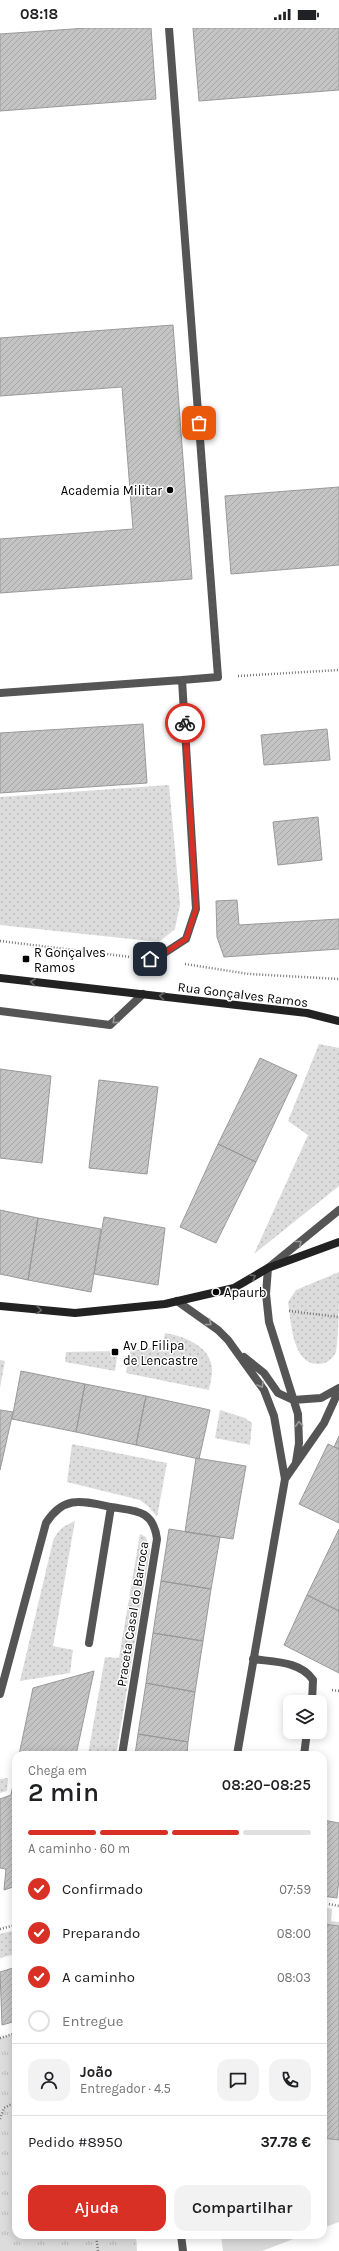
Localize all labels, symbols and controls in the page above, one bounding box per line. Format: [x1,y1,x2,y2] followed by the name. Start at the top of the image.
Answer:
[20,5,58,23] text: 08:18
[182,406,216,440] pin
[188,412,210,434] icon: bag
[61,483,162,498] place label: Academia Militar
[165,485,175,495] marker: Academia Militar
[165,703,205,743] courier
[174,712,196,734] icon: bike
[133,942,167,976] pin
[34,945,106,975] place label: R Gonçalves Ramos
[139,948,161,970] icon: home
[21,954,31,964] marker: R Gonçalves Ramos
[30,978,36,987] one-way arrow
[177,979,309,1010] street label: Rua Gonçalves Ramos
[159,992,165,1001] one-way arrow
[112,1016,120,1023] one-way arrow
[294,1241,301,1248] one-way arrow
[249,1274,257,1281] one-way arrow
[224,1285,267,1300] place label: Apaurb
[211,1287,221,1297] marker: Apaurb
[36,1305,42,1314] one-way arrow
[205,1319,212,1326] one-way arrow
[123,1338,198,1368] place label: Av D Filipa de Lencastre
[110,1347,120,1357] marker: Av D Filipa de Lencastre
[256,1381,263,1388] one-way arrow
[294,1421,303,1427] one-way arrow
[114,1540,151,1688] street label: Praceta Casal do Barroca
[283,1695,327,1739] map controls
[283,1695,327,1739] button: layers
[28,1763,87,1778] text: Chega em
[222,1776,311,1794] text: 08:20–08:25
[28,1777,99,1808] text: 2 min
[28,1841,130,1856] text: A caminho · 60 m
[28,1878,50,1900] icon: check
[62,1880,143,1898] text: Confirmado
[279,1882,311,1897] text: 07:59
[28,1922,50,1944] icon: check
[62,1924,140,1942] text: Preparando
[277,1926,311,1941] text: 08:00
[28,1966,50,1988] icon: check
[62,1968,135,1986] text: A caminho
[277,1970,311,1985] text: 08:03
[62,2012,124,2030] text: Entregue
[28,2059,70,2101] button: person
[217,2059,259,2101] button: chat
[269,2059,311,2101] button: phone
[80,2063,112,2081] text: João
[80,2081,171,2096] text: Entregador · 4.5
[28,2133,123,2151] text: Pedido #8950
[261,2133,311,2151] text: 37.78 €
[28,2185,166,2231] button: Ajuda
[174,2185,311,2231] button: Compartilhar

